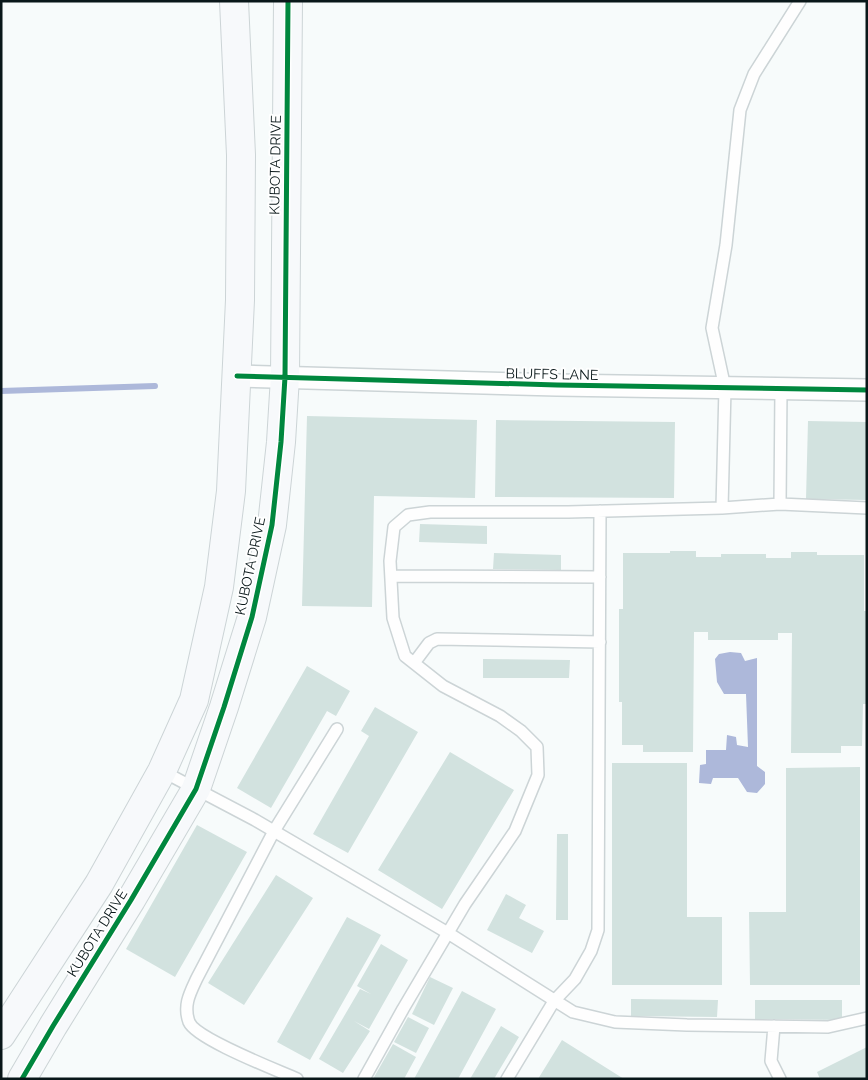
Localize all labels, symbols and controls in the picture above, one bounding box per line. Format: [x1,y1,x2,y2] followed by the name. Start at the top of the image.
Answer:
[266,115,284,215] street label: KUBOTA DRIVE
[505,365,599,383] street label: BLUFFS LANE
[232,515,268,617] street label: KUBOTA DRIVE
[64,886,130,980] street label: KUBOTA DRIVE

